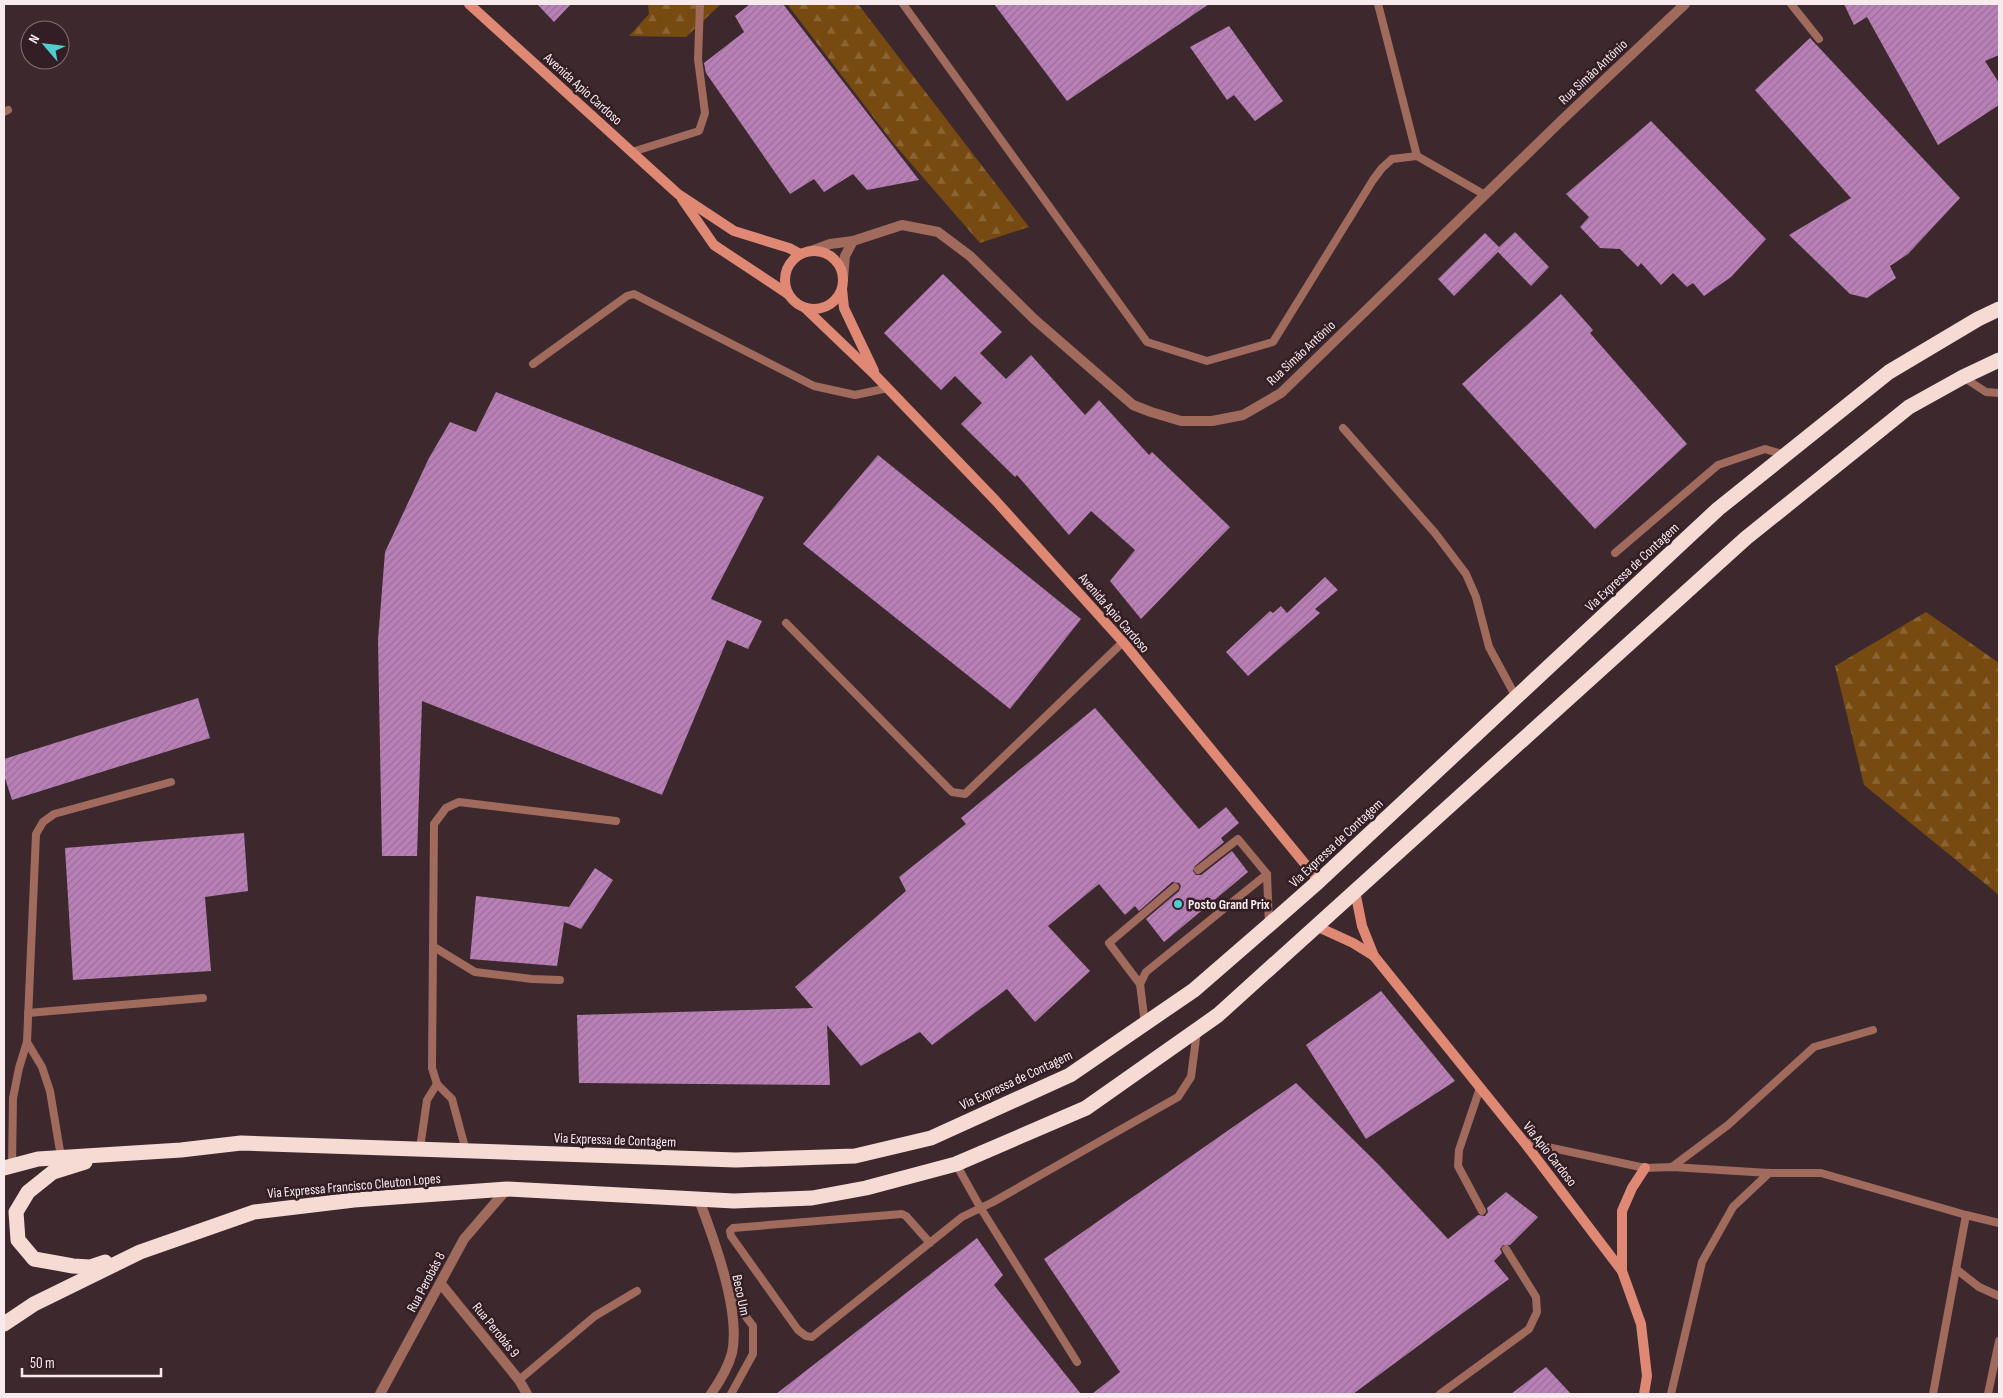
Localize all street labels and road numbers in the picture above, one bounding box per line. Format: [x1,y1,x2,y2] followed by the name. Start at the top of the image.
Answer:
[1555,36,1631,108] street label: Rua Simão Antônio
[540,49,626,129] street label: Avenida Apio Cardoso
[1263,317,1339,389] street label: Rua Simão Antônio
[1582,519,1682,615] street label: Via Expressa de Contagem
[1074,569,1153,656] street label: Avenida Apio Cardoso
[1286,795,1386,891] street label: Via Expressa de Contagem
[957,1046,1075,1114] street label: Via Expressa de Contagem
[1519,1118,1581,1190] street label: Via Apio Cardoso
[554,1129,676,1151] street label: Via Expressa de Contagem
[267,1170,441,1202] street label: Via Expressa Francisco Cleuton Lopes
[403,1249,449,1315] street label: Rua Perobás 8
[728,1273,754,1317] street label: Beco Um
[469,1299,523,1361] street label: Rua Perobás 9

